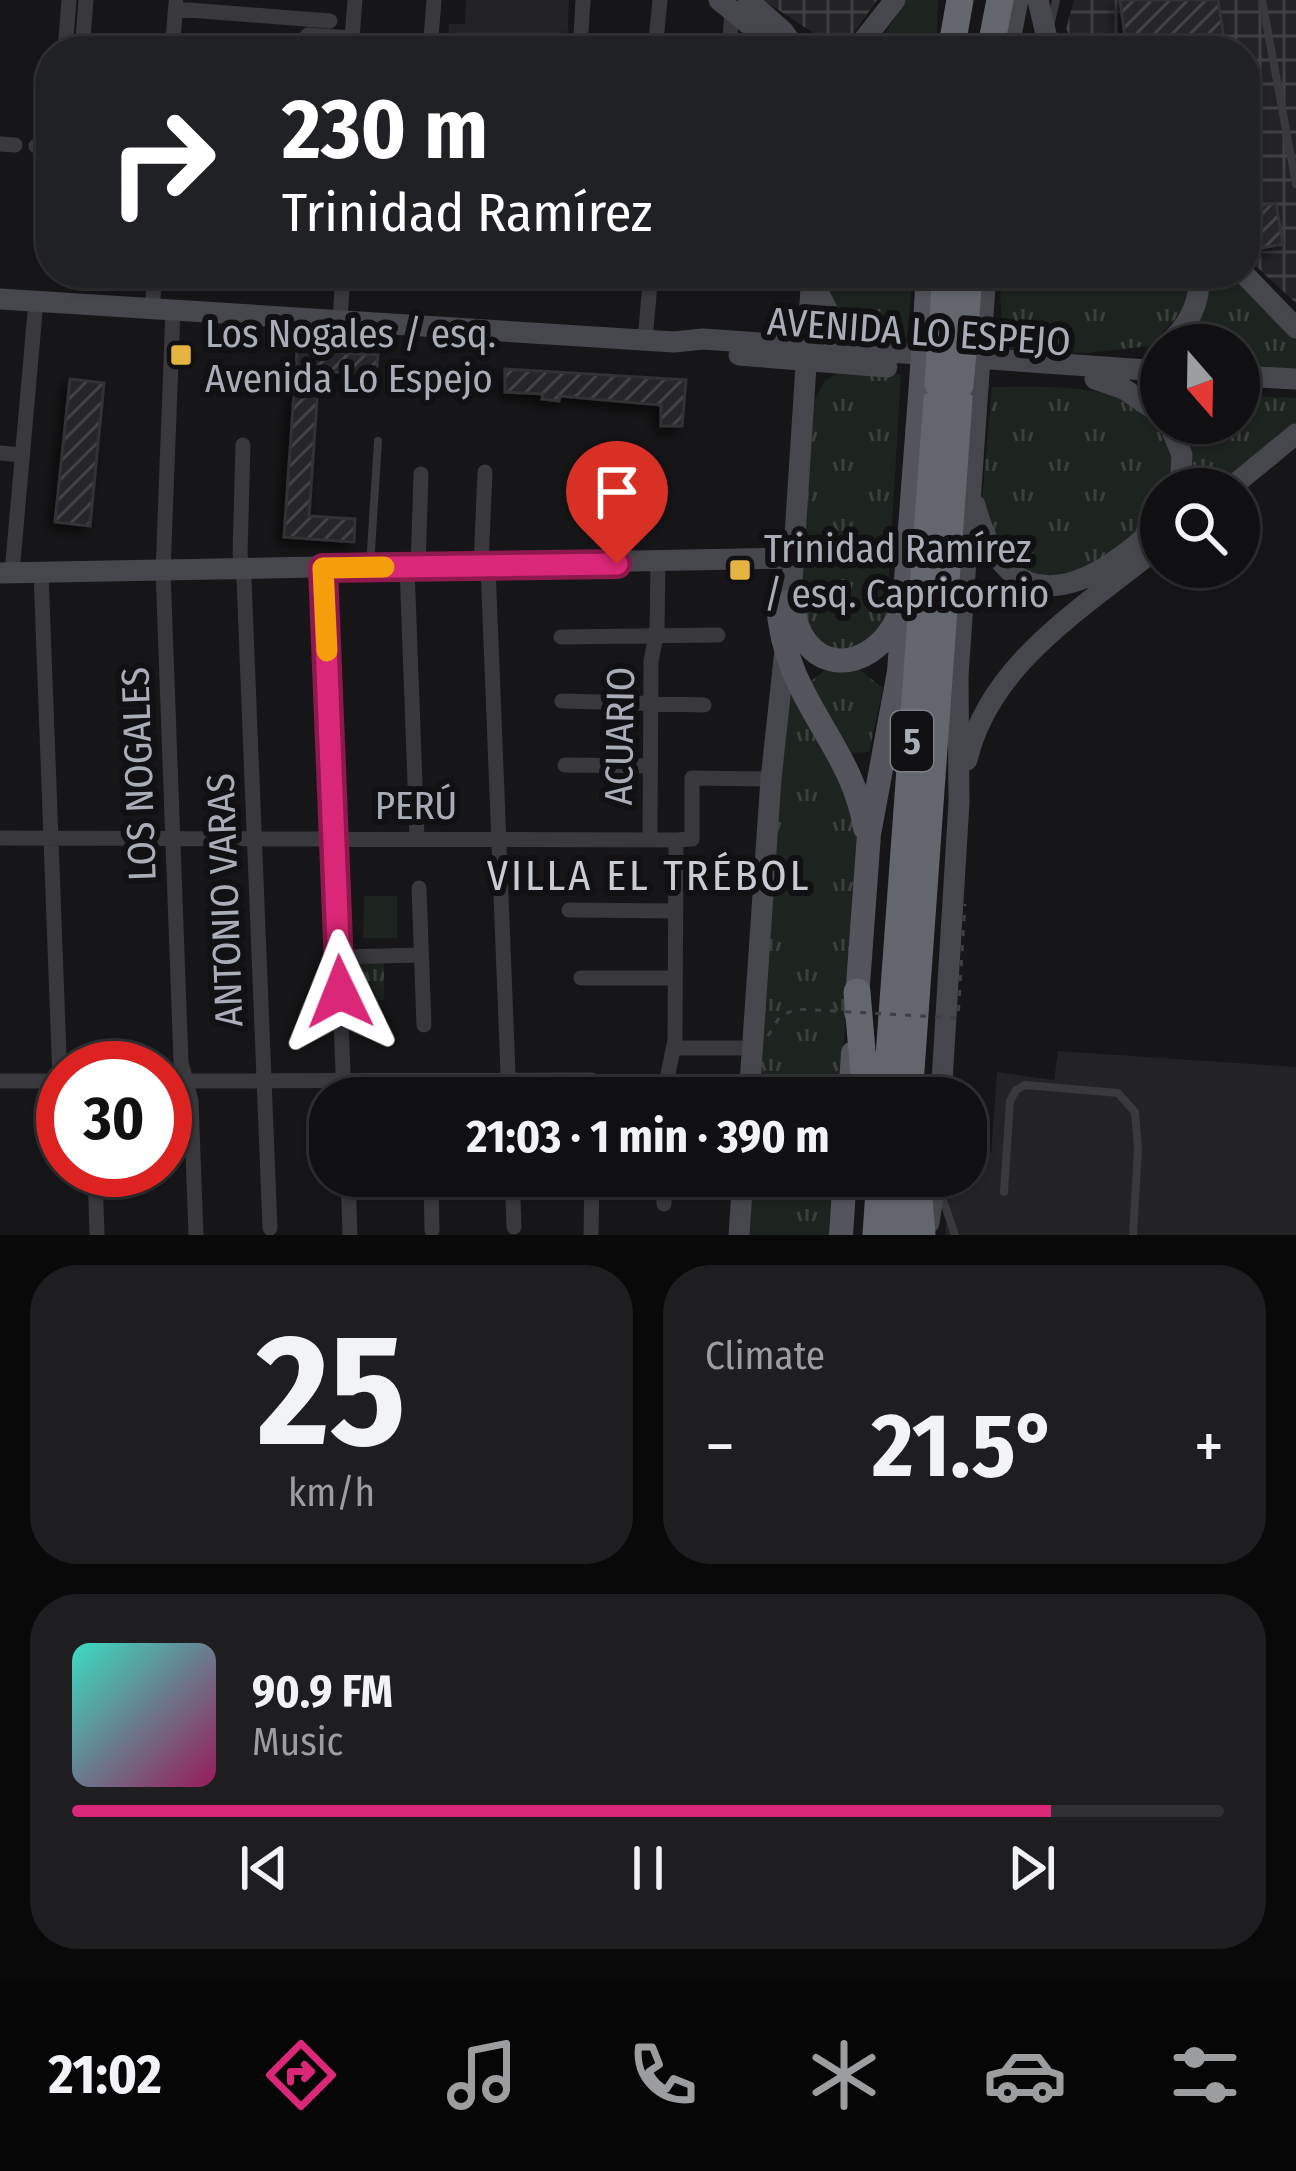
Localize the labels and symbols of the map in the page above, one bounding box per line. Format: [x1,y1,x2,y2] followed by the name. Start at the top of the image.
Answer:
[766,298,1072,366] street label: AVENIDA LO ESPEJO
[205,311,496,402] place label: Los Nogales / esq. Avenida Lo Espejo
[1140,324,1260,444] north arrow
[168,342,194,368] marker: Los Nogales / esq. Avenida Lo Espejo
[566,441,668,564] pin
[764,526,1049,617] place label: Trinidad Ramírez / esq. Capricornio
[727,557,753,583] marker: Trinidad Ramírez / esq. Capricornio
[112,666,166,882] street label: LOS NOGALES
[596,666,644,806] street label: ACUARIO
[891,711,933,771] road number: 5
[198,772,252,1028] street label: ANTONIO VARAS
[375,783,457,829] street label: PERÚ
[487,851,811,901] district label: VILLA EL TRÉBOL
[277,929,403,1055] position arrow
[36,1041,192,1197] speed limit sign: 30

